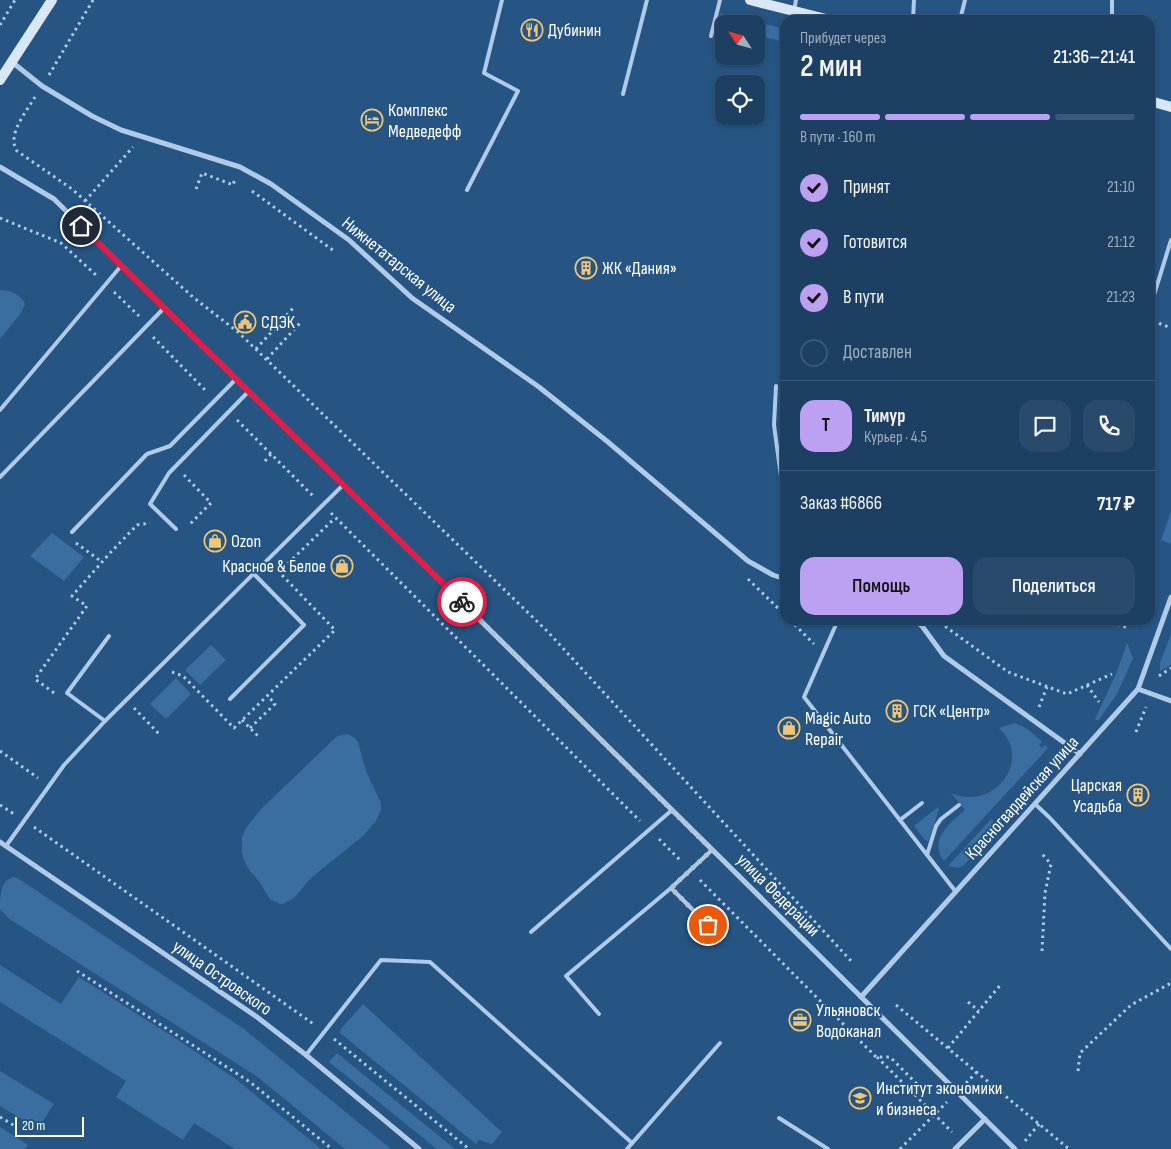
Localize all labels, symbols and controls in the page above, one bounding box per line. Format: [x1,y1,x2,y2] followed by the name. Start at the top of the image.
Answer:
[715,15,765,65] north arrow
[715,15,765,125] map controls
[520,18,544,42] restaurant icon: Дубинин
[548,20,601,41] place label: Дубинин
[800,29,886,48] text: Прибудет через
[1053,46,1135,69] text: 21:36–21:41
[800,47,862,86] text: 2 мин
[715,75,765,125] button: locate
[388,100,462,142] place label: Комплекс Медведефф
[360,108,384,132] hotel icon: Комплекс Медведефф
[800,128,875,147] text: В пути · 160 m
[800,174,828,202] icon: check
[843,176,890,199] text: Принят
[1107,178,1135,197] text: 21:10
[60,205,102,247] pin
[67,212,95,240] icon: home
[338,212,460,318] street label: Нижнетатарская улица
[800,229,828,257] icon: check
[843,231,907,254] text: Готовится
[1107,233,1135,252] text: 21:12
[574,256,598,280] building icon: ЖК «Дания»
[602,258,677,279] place label: ЖК «Дания»
[800,284,828,312] icon: check
[843,286,884,309] text: В пути
[1106,288,1135,307] text: 21:23
[233,310,257,334] public building icon: СДЭК
[261,312,296,333] place label: СДЭК
[843,341,912,364] text: Доставлен
[1019,400,1071,452] button: chat
[1083,400,1135,452] button: phone
[864,405,905,428] text: Тимур
[822,414,830,437] text: Т
[864,428,927,447] text: Курьер · 4.5
[800,492,882,515] text: Заказ #6866
[1097,493,1135,516] text: 717 ₽
[203,529,227,553] shop icon: Ozon
[231,531,261,552] place label: Ozon
[330,554,354,578] shop icon: Красное & Белое
[222,556,326,577] place label: Красное & Белое
[800,557,963,615] button: Помощь
[973,557,1135,615] button: Поделиться
[437,577,487,627] courier
[448,588,476,616] icon: bike
[885,699,909,723] building icon: ГСК «Центр»
[913,701,990,722] place label: ГСК «Центр»
[805,708,871,750] place label: Magic Auto Repair
[777,716,801,740] shop icon: Magic Auto Repair
[961,732,1083,864] street label: Красногвардейская улица
[1071,775,1122,817] place label: Царская Усадьба
[1126,783,1150,807] building icon: Царская Усадьба
[732,849,824,941] street label: улица Федерации
[687,904,729,946] pin
[694,911,722,939] icon: bag
[168,936,276,1020] street label: улица Островского
[816,1000,881,1042] place label: Ульяновск Водоканал
[788,1008,812,1032] office icon: Ульяновск Водоканал
[876,1078,1002,1120] place label: Институт экономики и бизнеса
[848,1086,872,1110] school or university icon: Институт экономики и бизнеса
[15,1114,84,1137] scale bar
[22,1117,45,1134] text: 20 m

